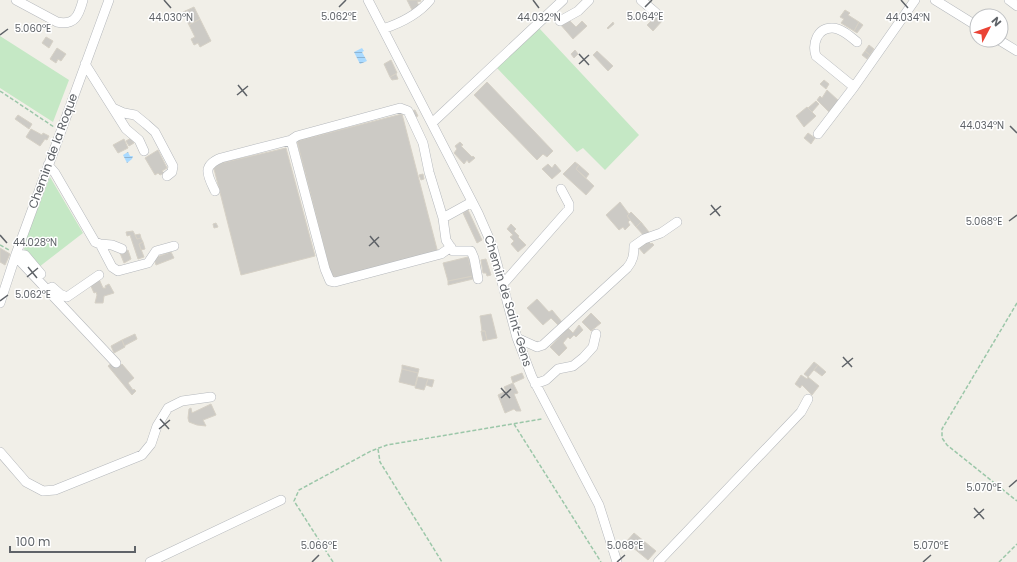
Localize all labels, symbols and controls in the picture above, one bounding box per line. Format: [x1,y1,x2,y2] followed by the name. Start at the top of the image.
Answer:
[969,8,1009,48] north arrow
[321,9,357,24] text: 5.062°E
[627,9,663,24] text: 5.064°E
[149,10,193,25] text: 44.030°N
[517,10,561,25] text: 44.032°N
[886,10,930,25] text: 44.034°N
[988,13,1005,30] text: N
[15,21,51,36] text: 5.060°E
[24,91,81,211] street label: Chemin de la Roque
[960,118,1004,133] text: 44.034°N
[966,214,1002,229] text: 5.068°E
[480,233,537,369] street label: Chemin de Saint-Gens
[13,235,57,250] text: 44.028°N
[15,287,51,302] text: 5.062°E
[966,480,1002,495] text: 5.070°E
[10,528,135,554] scale bar
[16,533,50,550] text: 100 m
[301,538,337,553] text: 5.066°E
[607,538,643,553] text: 5.068°E
[913,538,949,553] text: 5.070°E

